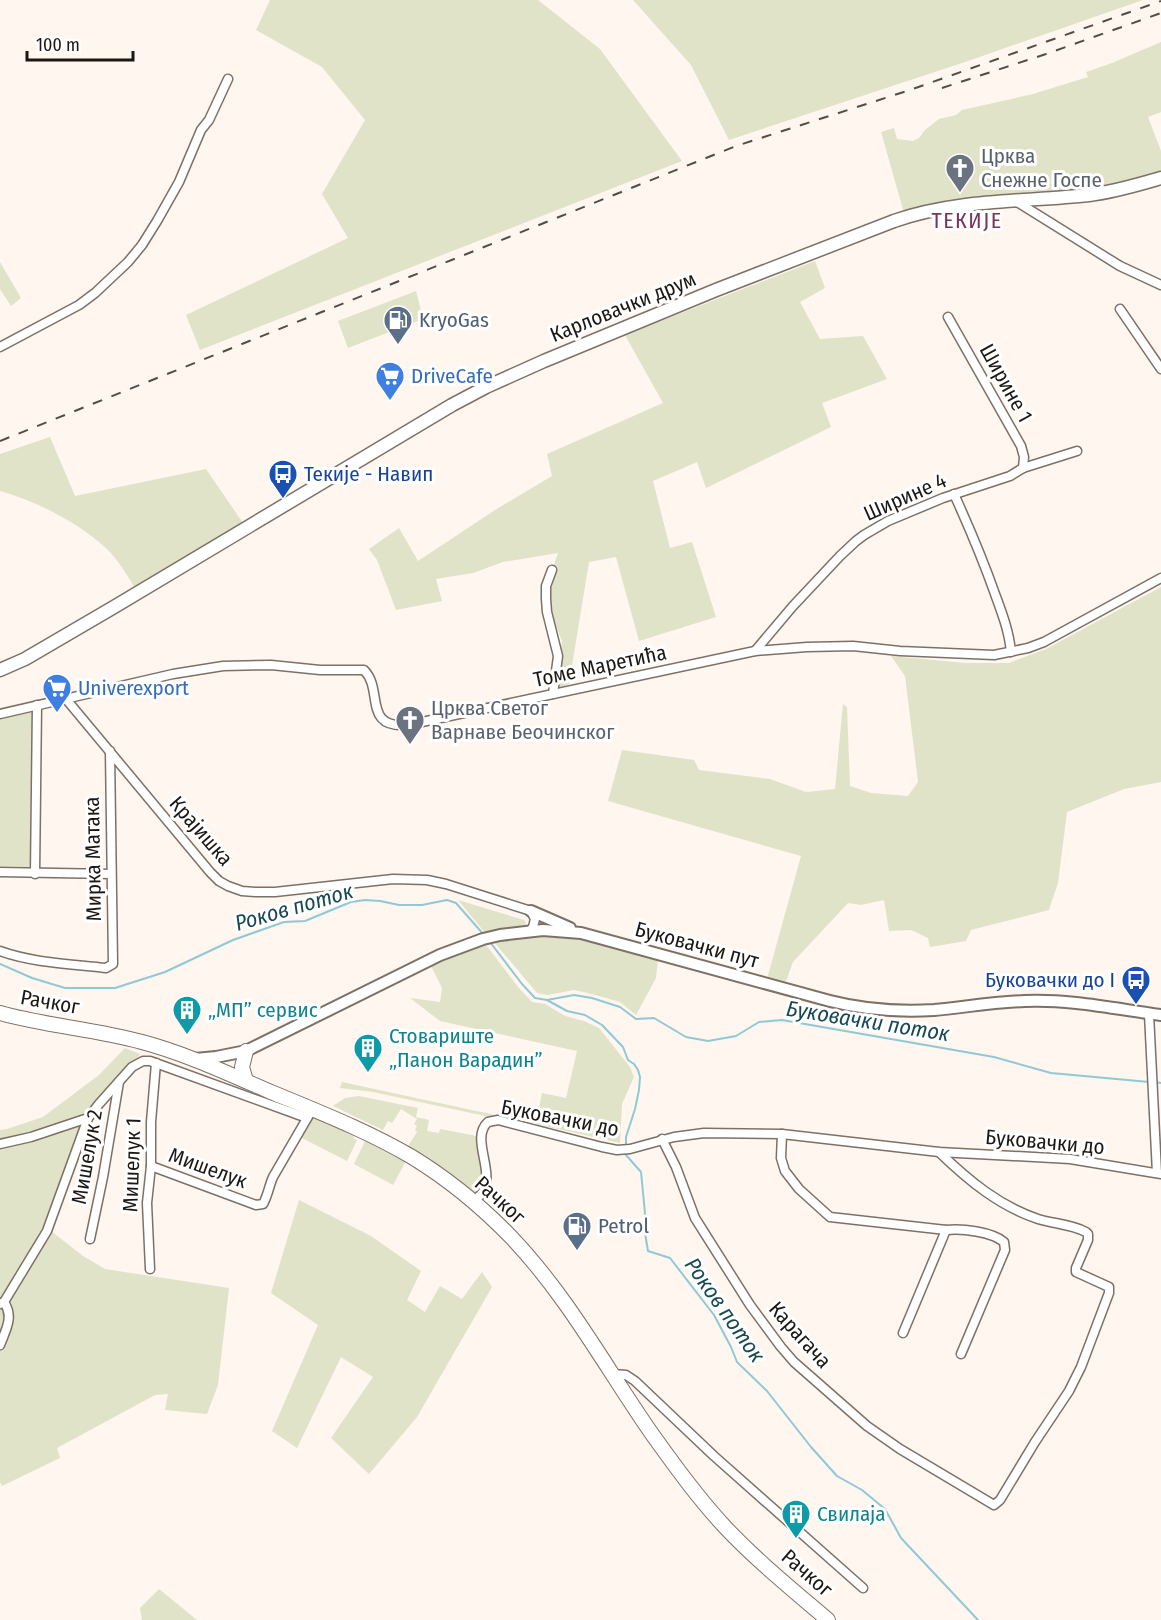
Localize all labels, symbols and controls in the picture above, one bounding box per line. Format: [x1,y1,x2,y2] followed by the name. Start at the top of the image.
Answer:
[27,24,134,62] scale bar
[36,34,80,56] text: 100 m
[981,143,1102,193] place label: Црква Снежне Госпе
[944,152,976,194] church icon: Црква Снежне Госпе
[932,207,1002,234] district label: ТЕКИЈЕ
[546,266,700,348] street label: Карловачки друм
[382,304,414,346] fuel station icon: KryoGas
[419,307,489,333] place label: KryoGas
[974,339,1038,427] street label: Ширине 1
[374,360,406,402] supermarket icon: DriveCafe
[411,363,493,389] place label: DriveCafe
[267,458,299,500] bus stop icon: Текије - Навип
[304,461,433,487] place label: Текије - Навип
[860,467,950,527] street label: Ширине 4
[531,639,669,693] street label: Томе Маретића
[41,672,73,714] supermarket icon: Univerexport
[78,675,189,701] place label: Univerexport
[431,695,615,745] place label: Црква Светог Варнаве Беочинског
[394,704,426,746] church icon: Црква Светог Варнаве Беочинског
[164,791,238,871] street label: Крајишка
[79,796,107,922] street label: Мирка Матака
[232,877,357,937] water label: Роков поток
[632,916,762,974] street label: Буковачки пут
[1120,964,1152,1006] bus stop icon: Буковачки до I
[985,967,1115,993] place label: Буковачки до I
[18,984,82,1020] street label: Рачког
[171,994,203,1036] building icon: „МП” сервис
[784,995,952,1047] water label: Буковачки поток
[208,997,318,1023] place label: „МП” сервис
[389,1023,543,1073] place label: Стовариште „Панон Варадин”
[352,1032,384,1074] building icon: Стовариште „Панон Варадин”
[499,1094,621,1142] street label: Буковачки до
[66,1108,108,1206] street label: Мишелук 2
[117,1117,147,1213] street label: Мишелук 1
[984,1124,1106,1160] street label: Буковачки до
[165,1142,251,1194] street label: Мишелук
[469,1170,531,1230] street label: Рачког
[561,1210,593,1252] fuel station icon: Petrol
[598,1213,649,1239] place label: Petrol
[679,1252,771,1368] water label: Роков поток
[763,1296,837,1374] street label: Карагача
[780,1498,812,1540] building icon: Свилаја
[817,1501,886,1527] place label: Свилаја
[776,1544,839,1603] street label: Рачког

